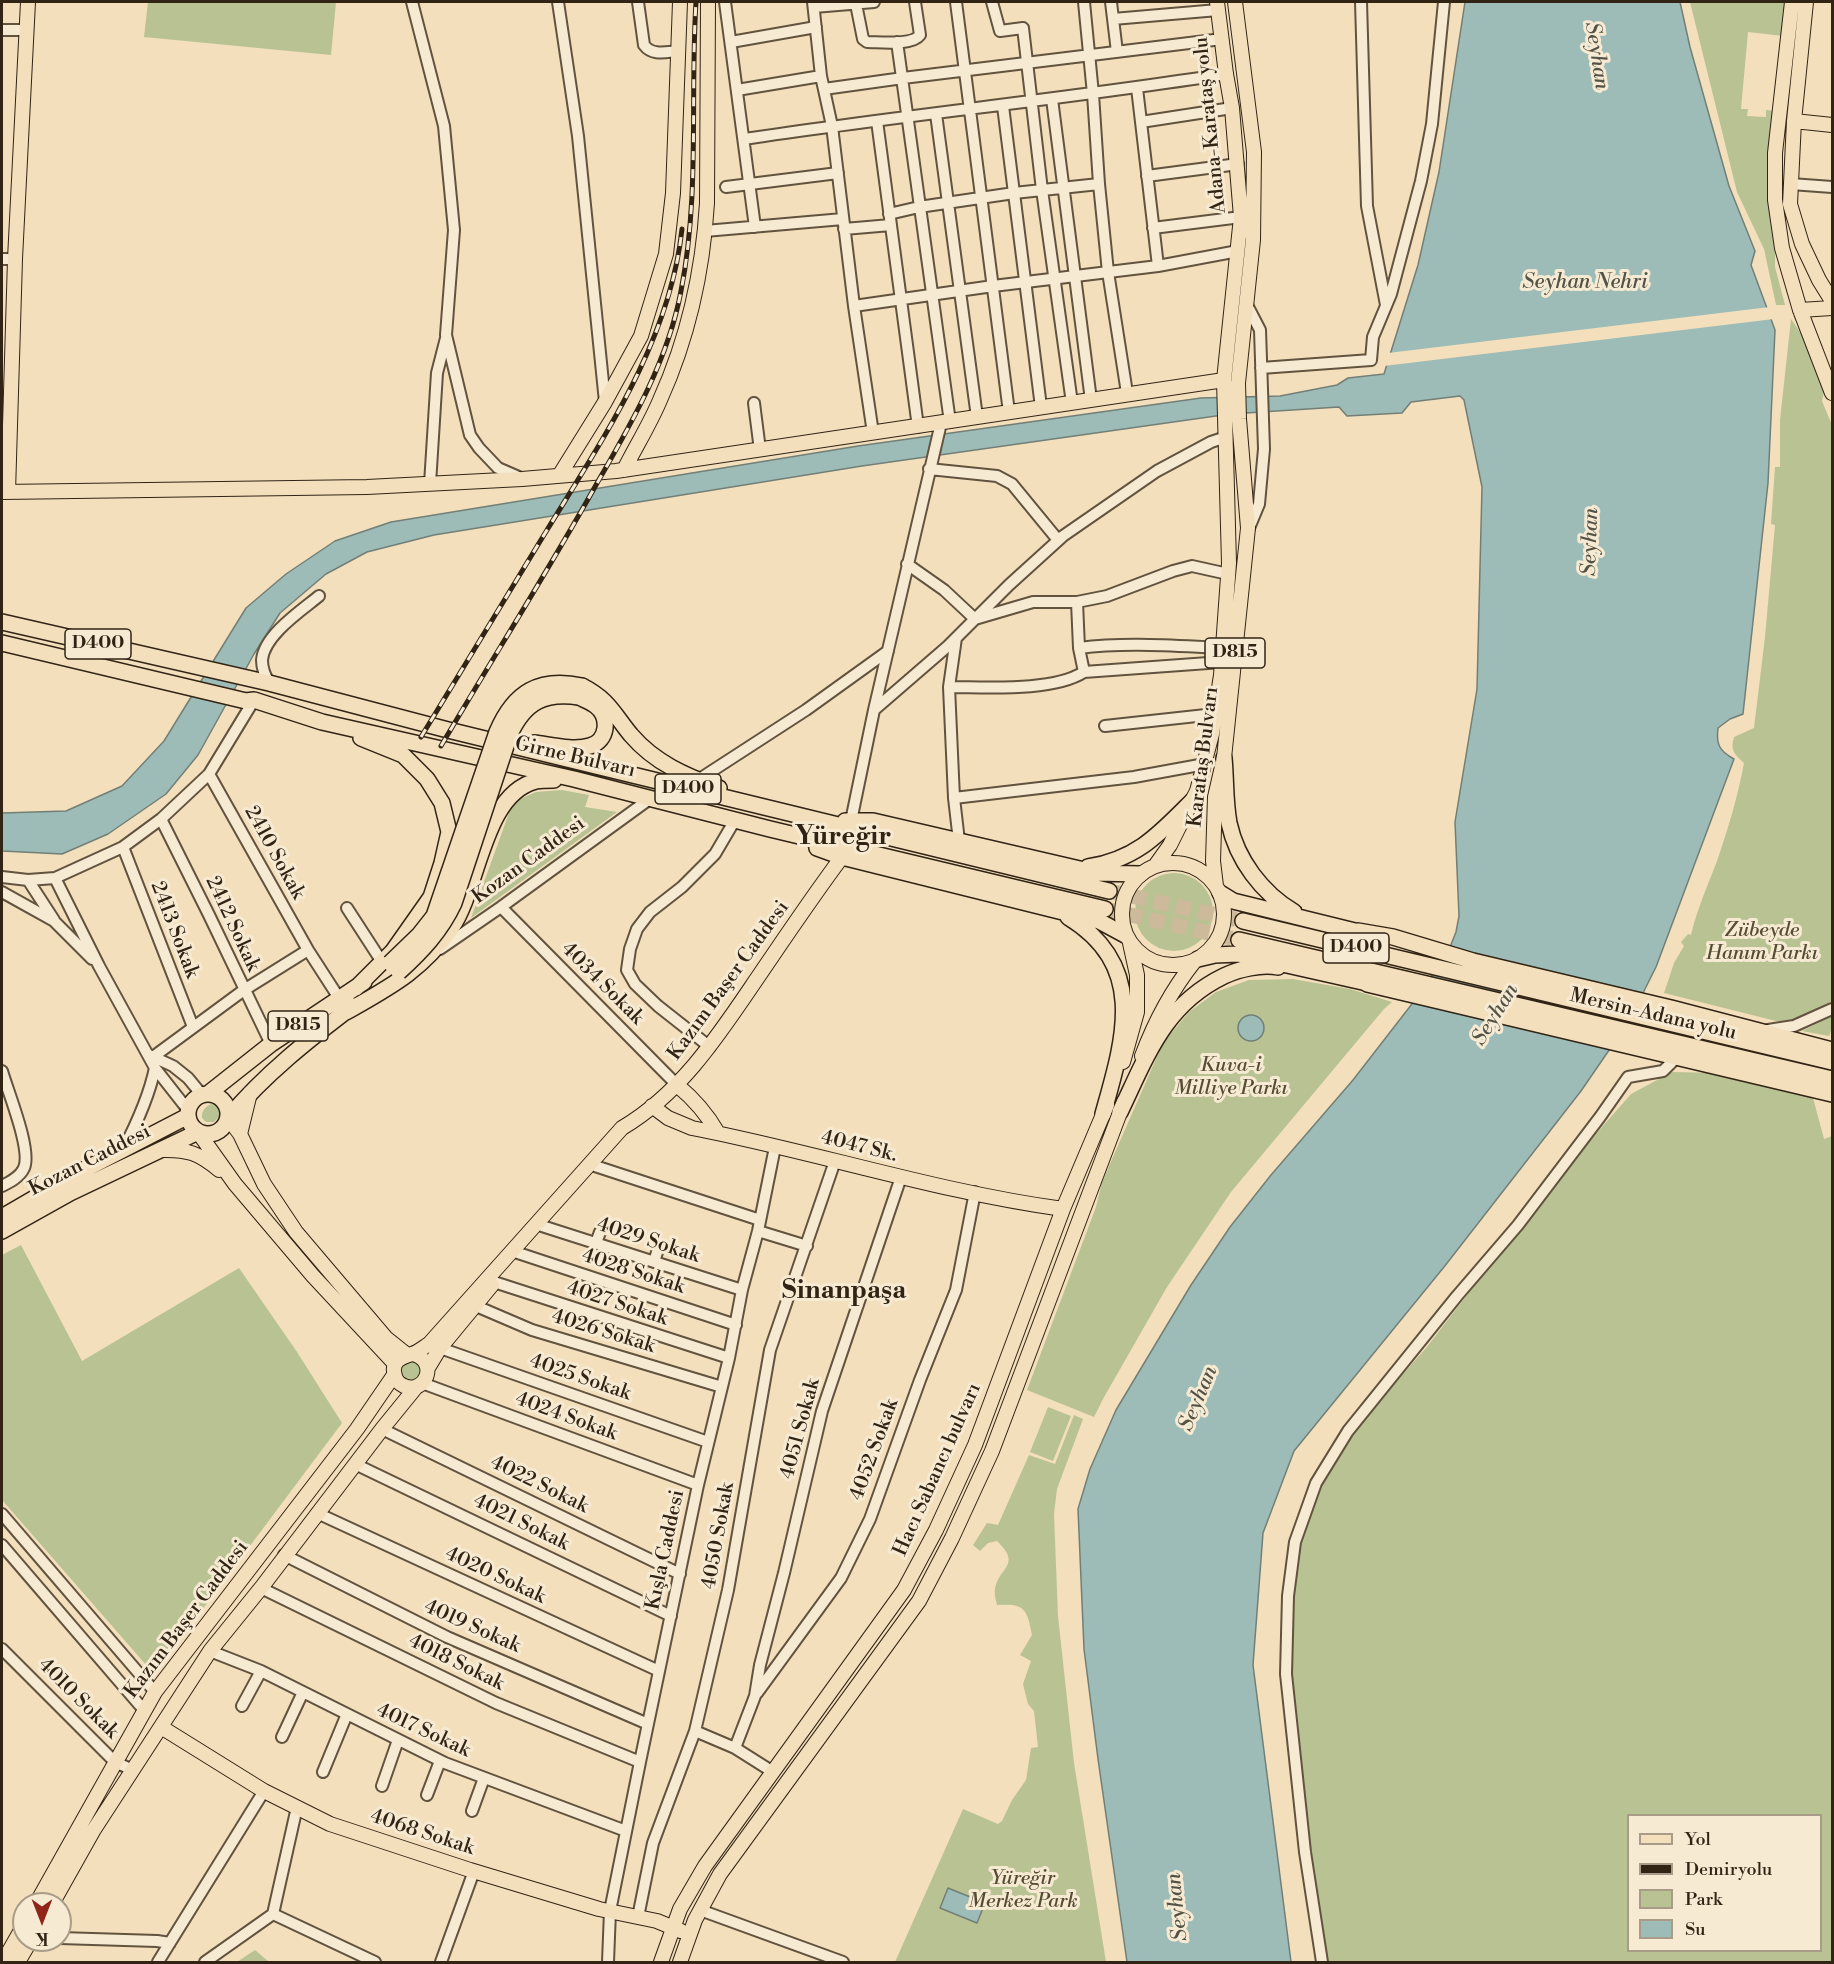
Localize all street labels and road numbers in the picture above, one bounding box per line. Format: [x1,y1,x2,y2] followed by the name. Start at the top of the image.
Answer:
[1190,36,1232,214] street label: Adana-Karataş yolu
[65,629,131,659] road number: D400
[1205,638,1265,668] road number: D815
[1183,685,1225,829] street label: Karataş Bulvarı
[512,732,638,784] street label: Girne Bulvarı
[655,774,721,804] road number: D400
[238,802,310,904] street label: 2410 Sokak
[468,812,590,910] street label: Kozan Caddesi
[199,873,265,975] street label: 2412 Sokak
[145,878,203,982] street label: 2413 Sokak
[663,897,795,1065] street label: Kazım Başer Caddesi
[1323,933,1389,963] road number: D400
[556,938,648,1030] street label: 4034 Sokak
[1567,984,1739,1046] street label: Mersin-Adana yolu
[268,1011,328,1041] road number: D815
[25,1120,155,1202] street label: Kozan Caddesi
[818,1126,900,1168] street label: 4047 Sk.
[593,1213,703,1269] street label: 4029 Sokak
[578,1244,688,1300] street label: 4028 Sokak
[563,1276,671,1332] street label: 4027 Sokak
[548,1305,658,1359] street label: 4026 Sokak
[526,1349,634,1407] street label: 4025 Sokak
[776,1376,826,1482] street label: 4051 Sokak
[889,1380,987,1560] street label: Hacı Sabancı bulvarı
[512,1387,620,1447] street label: 4024 Sokak
[846,1396,904,1504] street label: 4052 Sokak
[486,1451,592,1519] street label: 4022 Sokak
[698,1481,740,1591] street label: 4050 Sokak
[642,1488,690,1612] street label: Kışla Caddesi
[469,1490,573,1556] street label: 4021 Sokak
[120,1536,254,1704] street label: Kazım Başer Caddesi
[441,1542,549,1610] street label: 4020 Sokak
[420,1595,524,1659] street label: 4019 Sokak
[404,1630,508,1696] street label: 4018 Sokak
[33,1654,123,1744] street label: 4010 Sokak
[372,1699,474,1763] street label: 4017 Sokak
[367,1805,477,1861] street label: 4068 Sokak

